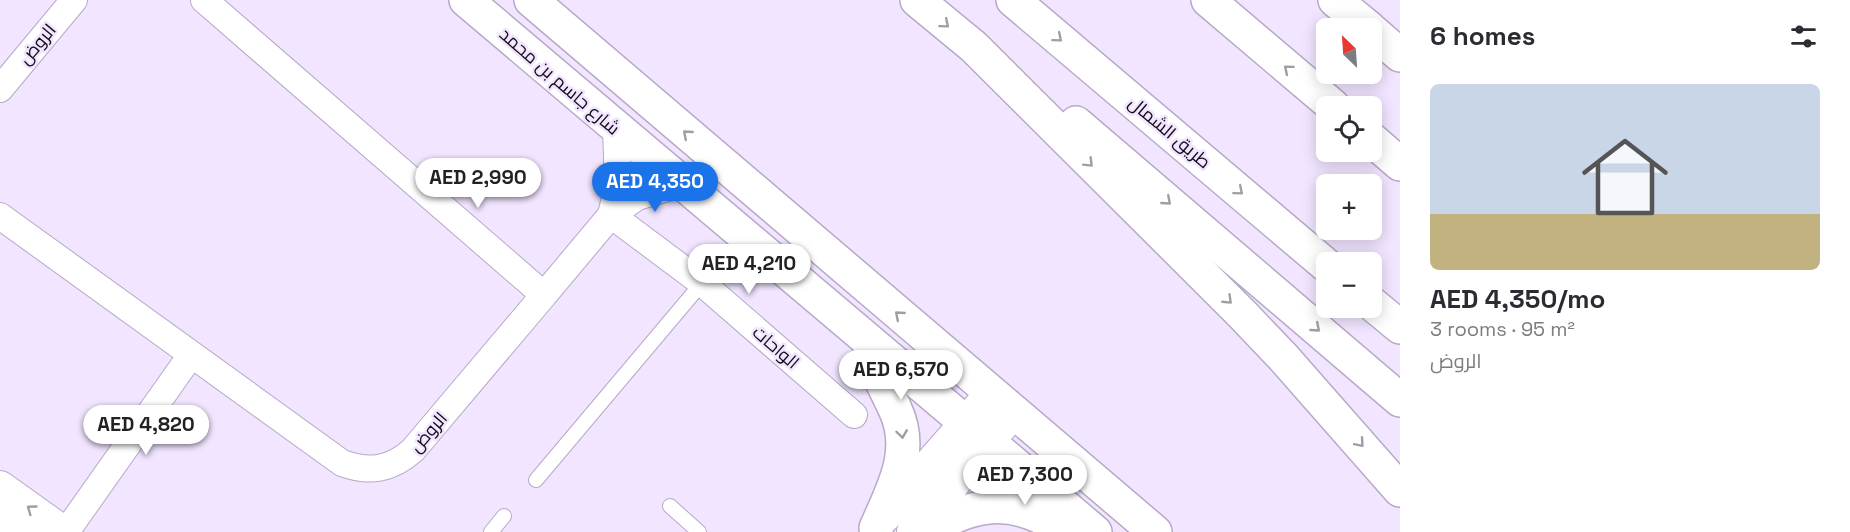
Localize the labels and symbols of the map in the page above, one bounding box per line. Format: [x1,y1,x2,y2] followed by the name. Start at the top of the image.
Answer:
[938,16,949,27] one-way arrow
[1316,18,1382,84] north arrow
[13,19,61,69] street label: الروض
[494,22,625,140] street label: شارع جاسم بن محمد
[1051,31,1062,42] one-way arrow
[1284,65,1295,76] one-way arrow
[1123,91,1216,174] street label: طريق الشمال
[683,130,694,141] one-way arrow
[1081,156,1092,167] one-way arrow
[409,158,547,209] pin: AED 2,990
[586,162,724,213] pin: AED 4,350
[1232,184,1243,195] one-way arrow
[1160,194,1171,205] one-way arrow
[680,244,818,295] pin: AED 4,210
[1221,293,1231,304] one-way arrow
[895,311,906,322] one-way arrow
[748,320,804,374] street label: الواحات
[1309,320,1320,331] one-way arrow
[832,350,970,401] pin: AED 6,570
[77,405,215,456] pin: AED 4,820
[404,407,452,457] street label: الروض
[895,429,907,438] one-way arrow
[1353,437,1364,447] one-way arrow
[956,455,1094,506] pin: AED 7,300
[27,505,38,516] one-way arrow

